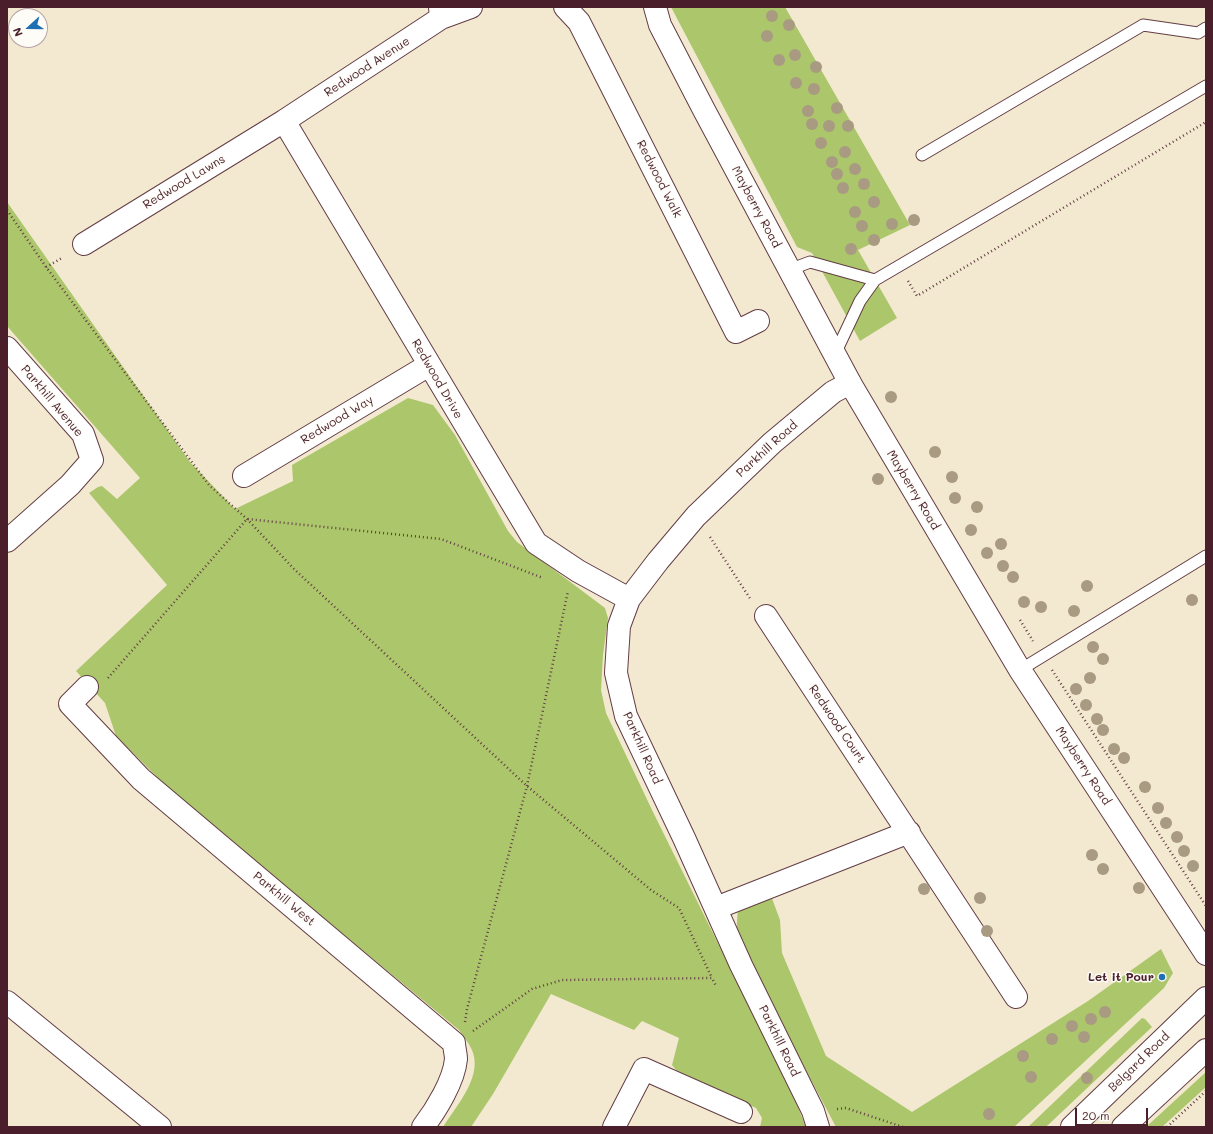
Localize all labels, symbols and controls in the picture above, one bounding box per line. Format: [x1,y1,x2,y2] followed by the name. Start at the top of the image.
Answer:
[8,8,48,48] north arrow
[9,26,26,39] text: N
[321,34,413,100] street label: Redwood Avenue
[633,138,685,220] street label: Redwood Walk
[140,152,228,212] street label: Redwood Lawns
[728,164,784,250] street label: Mayberry Road
[408,337,466,421] street label: Redwood Drive
[18,362,86,440] street label: Parkhill Avenue
[298,393,376,447] street label: Redwood Way
[733,418,801,480] street label: Parkhill Road
[884,448,942,532] street label: Mayberry Road
[806,682,868,766] street label: Redwood Court
[620,710,664,786] street label: Parkhill Road
[1052,724,1114,808] street label: Mayberry Road
[250,869,318,929] street label: Parkhill West
[1088,970,1154,984] place label: Let it Pour
[1157,972,1167,982] marker: Let it Pour
[756,1003,802,1079] street label: Parkhill Road
[1105,1029,1173,1095] street label: Belgard Road
[1077,1100,1150,1126] scale bar
[1082,1107,1110,1123] text: 20 m

